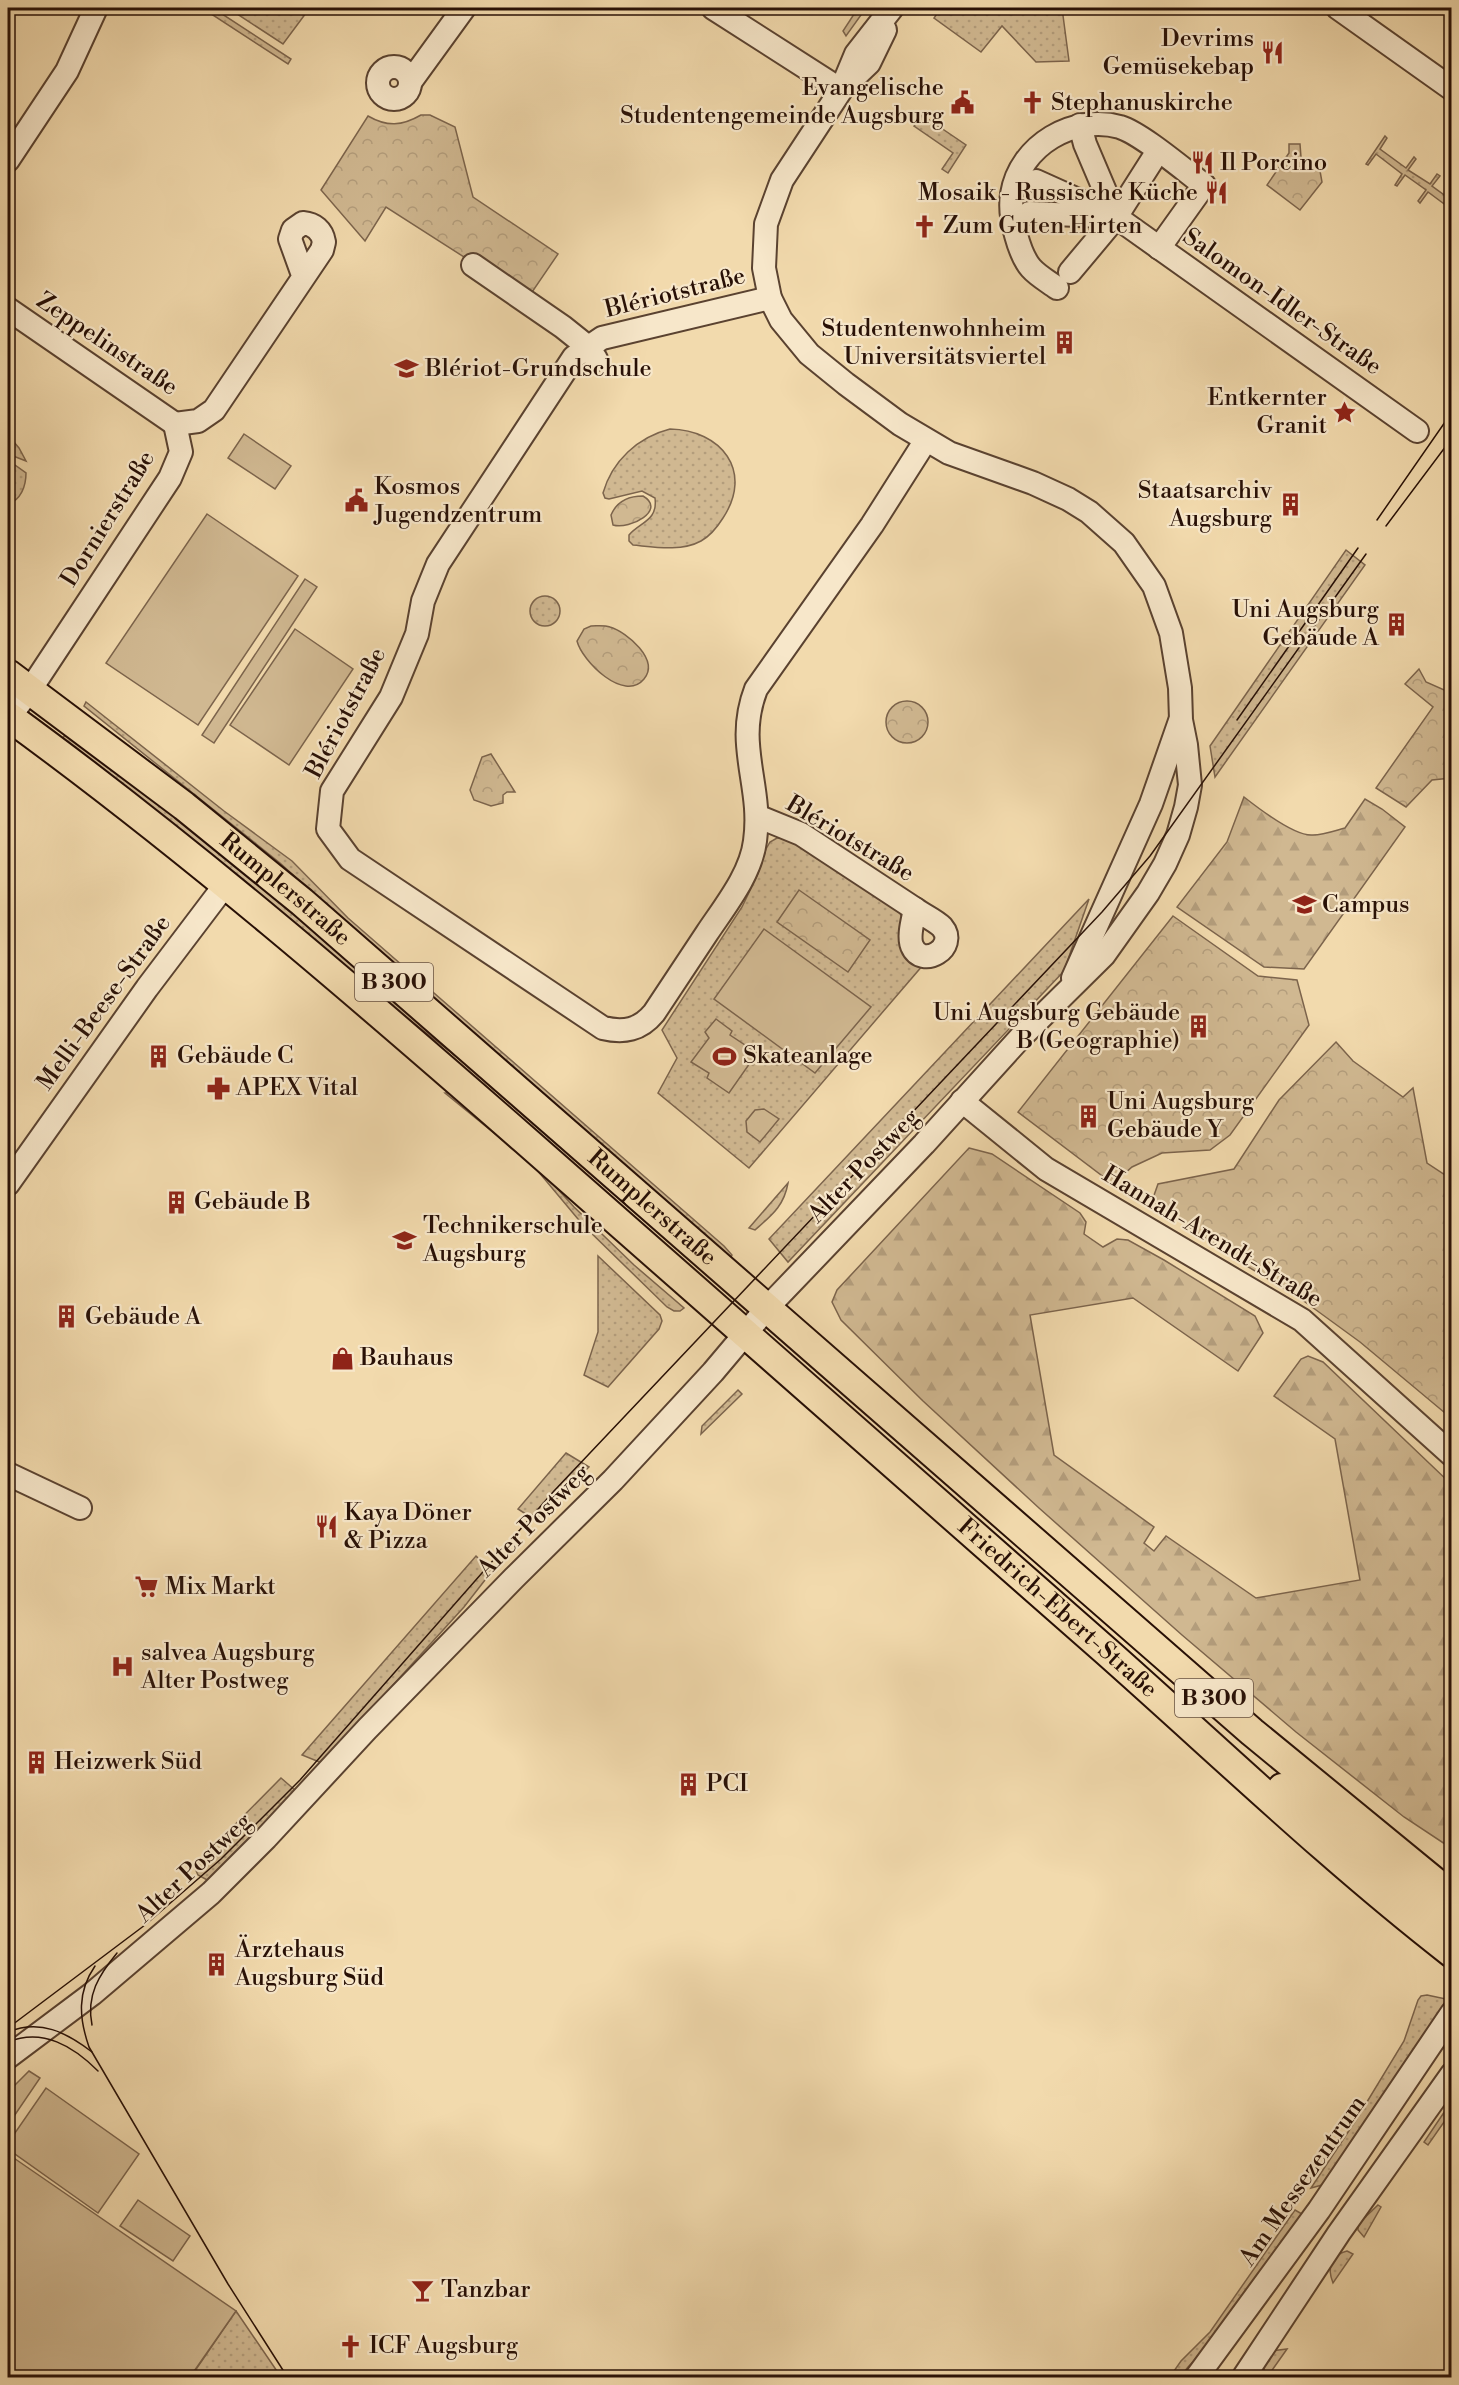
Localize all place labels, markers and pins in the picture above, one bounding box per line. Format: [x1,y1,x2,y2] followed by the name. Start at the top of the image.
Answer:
[1103,24,1254,82] place label: Devrims Gemüsekebap
[1259,40,1285,66] restaurant icon: Devrims Gemüsekebap
[620,73,945,131] place label: Evangelische Studentengemeinde Augsburg
[1051,88,1233,118] place label: Stephanuskirche
[949,89,975,115] public building icon: Evangelische Studentengemeinde Augsburg
[1020,90,1046,116] church icon: Stephanuskirche
[1220,148,1327,178] place label: Il Porcino
[1189,150,1215,176] restaurant icon: Il Porcino
[918,178,1198,208] place label: Mosaik - Russische Küche
[1203,180,1229,206] restaurant icon: Mosaik - Russische Küche
[943,211,1142,241] place label: Zum Guten Hirten
[912,213,938,239] church icon: Zum Guten Hirten
[822,314,1046,372] place label: Studentenwohnheim Universitätsviertel
[1051,330,1077,356] building icon: Studentenwohnheim Universitätsviertel
[424,354,652,384] place label: Blériot-Grundschule
[394,356,420,382] school or university icon: Blériot-Grundschule
[1207,383,1327,441] place label: Entkernter Granit
[1332,399,1358,425] place icon: Entkernter Granit
[373,472,542,530] place label: Kosmos Jugendzentrum
[1138,476,1273,534] place label: Staatsarchiv Augsburg
[343,488,369,514] public building icon: Kosmos Jugendzentrum
[1277,492,1303,518] building icon: Staatsarchiv Augsburg
[1232,595,1380,653] place label: Uni Augsburg Gebäude A
[1384,611,1410,637] building icon: Uni Augsburg Gebäude A
[1322,890,1410,920] place label: Campus
[1291,892,1317,918] school or university icon: Campus
[933,998,1180,1056] place label: Uni Augsburg Gebäude B (Geographie)
[1185,1014,1211,1040] building icon: Uni Augsburg Gebäude B (Geographie)
[177,1041,294,1071] place label: Gebäude C
[743,1041,873,1071] place label: Skateanlage
[146,1043,172,1069] building icon: Gebäude C
[712,1043,738,1069] sports icon: Skateanlage
[235,1073,358,1103] place label: APEX Vital
[205,1075,231,1101] pharmacy icon: APEX Vital
[1107,1087,1255,1145] place label: Uni Augsburg Gebäude Y
[1076,1103,1102,1129] building icon: Uni Augsburg Gebäude Y
[194,1187,311,1217] place label: Gebäude B
[163,1189,189,1215] building icon: Gebäude B
[422,1211,603,1269] place label: Technikerschule Augsburg
[392,1227,418,1253] school or university icon: Technikerschule Augsburg
[85,1302,202,1332] place label: Gebäude A
[54,1304,80,1330] building icon: Gebäude A
[359,1343,453,1373] place label: Bauhaus
[329,1345,355,1371] shop icon: Bauhaus
[344,1498,472,1556] place label: Kaya Döner & Pizza
[313,1514,339,1540] restaurant icon: Kaya Döner & Pizza
[165,1572,276,1602] place label: Mix Markt
[134,1574,160,1600] supermarket icon: Mix Markt
[140,1638,315,1696] place label: salvea Augsburg Alter Postweg
[110,1654,136,1680] hospital icon: salvea Augsburg Alter Postweg
[54,1747,202,1777] place label: Heizwerk Süd
[23,1749,49,1775] building icon: Heizwerk Süd
[706,1769,748,1799] place label: PCI
[675,1771,701,1797] building icon: PCI
[234,1934,384,1993] place label: Ärztehaus Augsburg Süd
[204,1951,230,1977] building icon: Ärztehaus Augsburg Süd
[441,2275,531,2305] place label: Tanzbar
[410,2277,436,2303] bar icon: Tanzbar
[369,2331,519,2361] place label: ICF Augsburg
[338,2333,364,2359] church icon: ICF Augsburg

